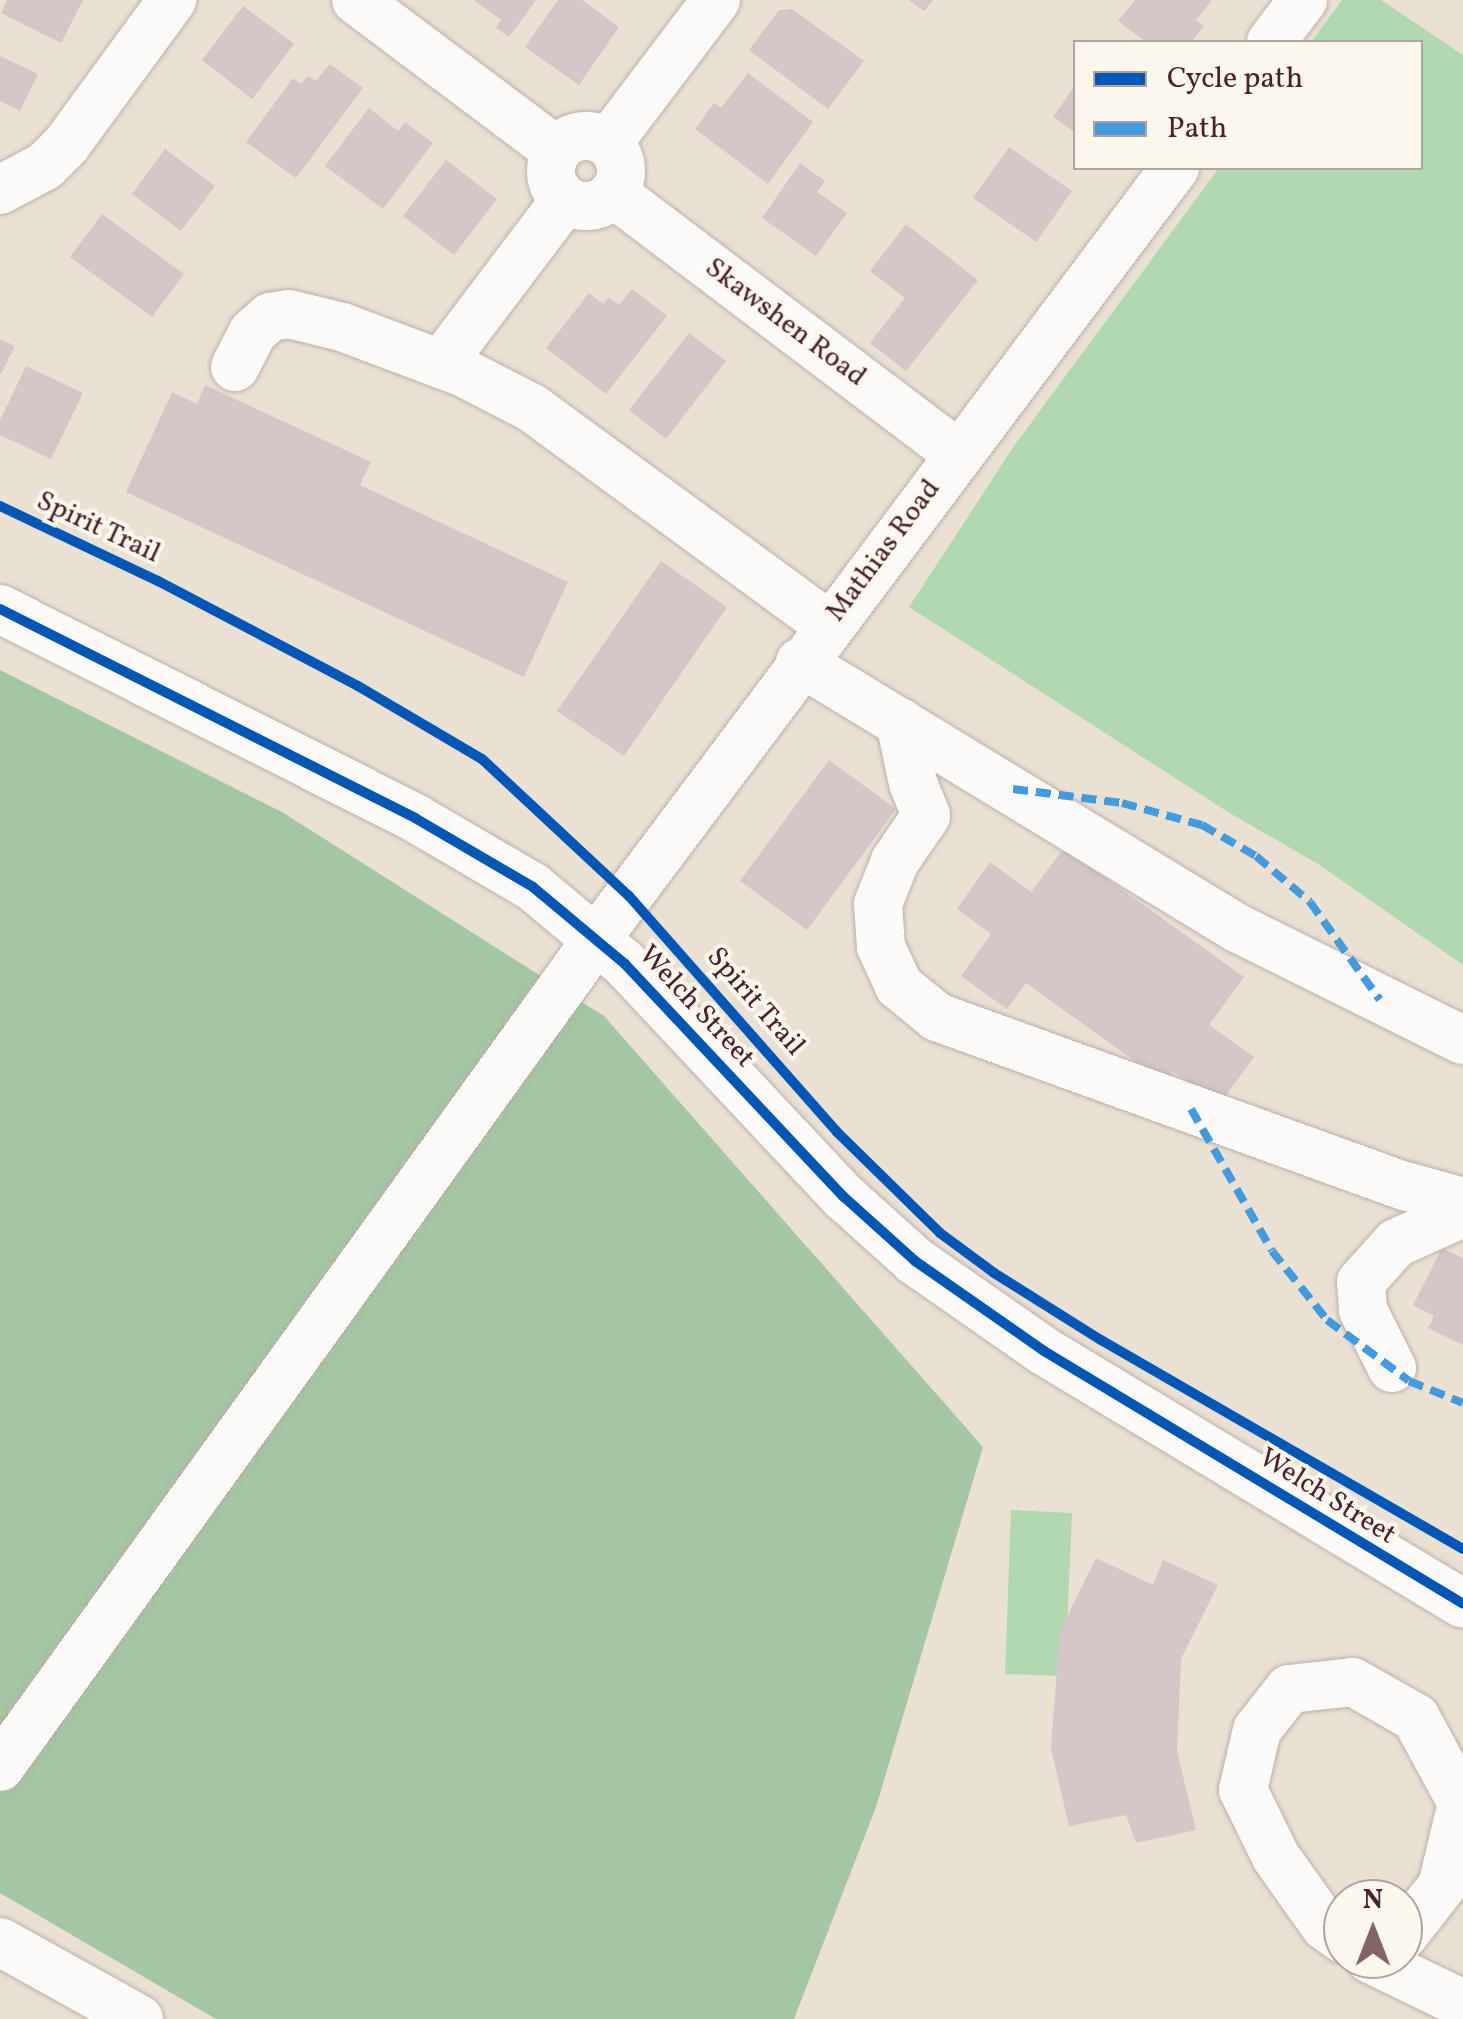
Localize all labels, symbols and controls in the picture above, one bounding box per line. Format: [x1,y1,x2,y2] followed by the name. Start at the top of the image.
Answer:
[1073,40,1423,170] legend
[1167,58,1303,100] text: Cycle path
[1167,108,1227,150] text: Path
[698,252,872,394] street label: Skawshen Road
[820,473,948,629] street label: Mathias Road
[31,485,165,571] street label: Spirit Trail
[631,939,761,1075] street label: Welch Street
[699,941,811,1063] street label: Spirit Trail
[1252,1442,1402,1552] street label: Welch Street
[1323,1879,1423,1979] north arrow
[1363,1881,1383,1920] text: N

